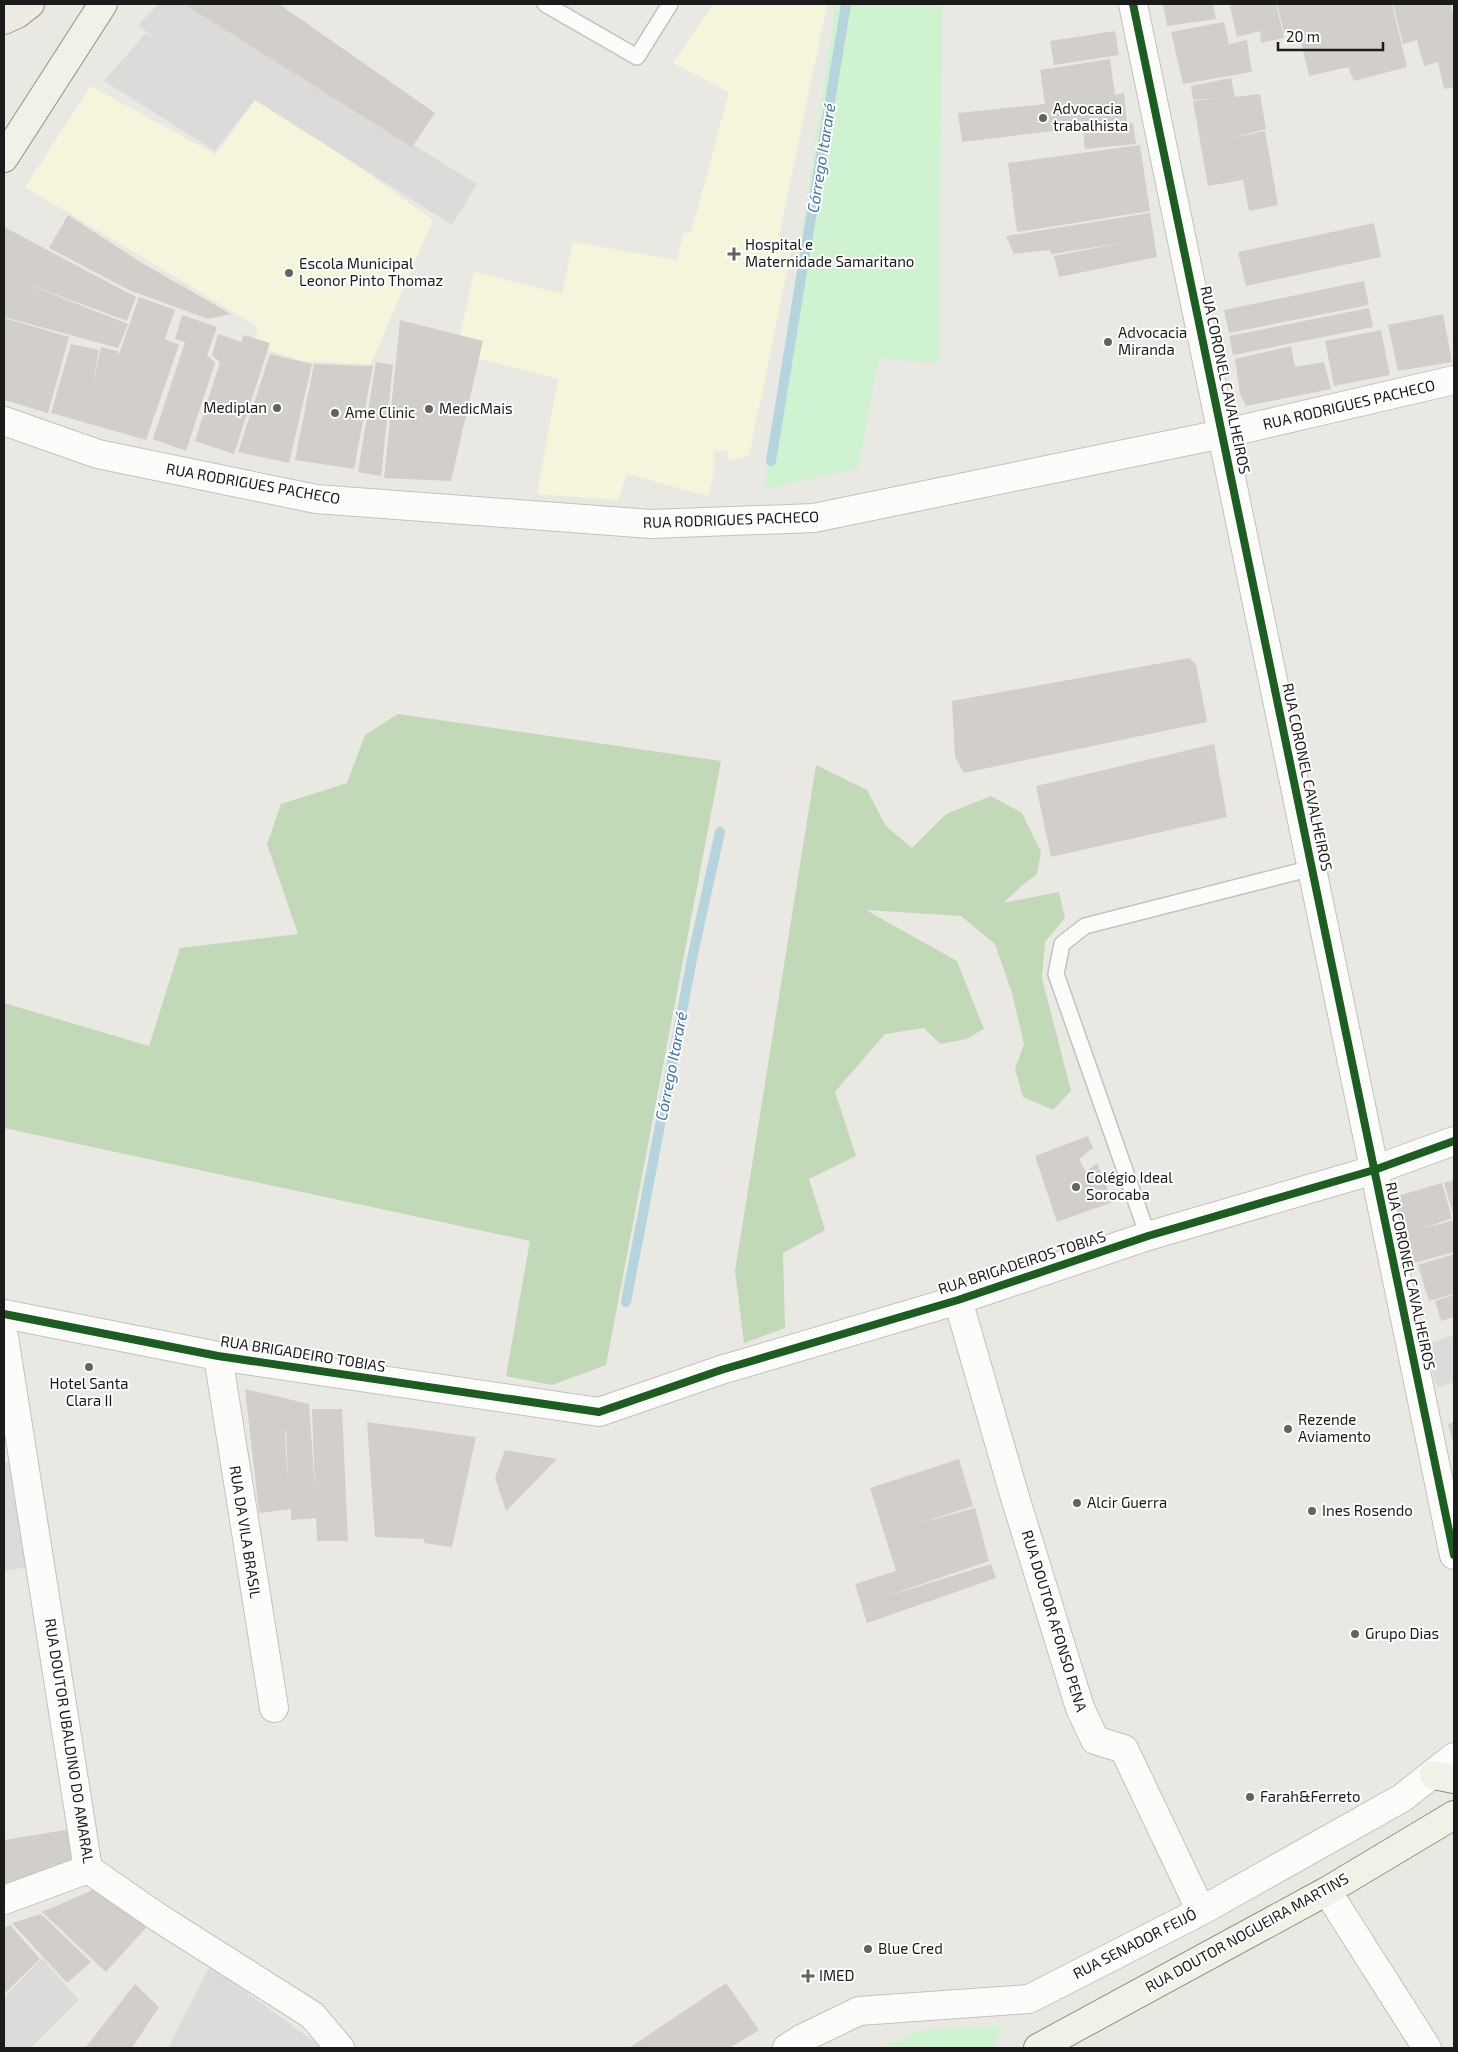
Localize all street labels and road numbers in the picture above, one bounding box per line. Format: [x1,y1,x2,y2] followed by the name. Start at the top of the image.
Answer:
[1197,284,1255,476] street label: RUA CORONEL CAVALHEIROS
[1261,375,1437,433] street label: RUA RODRIGUES PACHECO
[165,459,342,507] street label: RUA RODRIGUES PACHECO
[642,507,819,531] street label: RUA RODRIGUES PACHECO
[1279,681,1337,873] street label: RUA CORONEL CAVALHEIROS
[1382,1180,1440,1372] street label: RUA CORONEL CAVALHEIROS
[936,1226,1108,1298] street label: RUA BRIGADEIROS TOBIAS
[219,1331,387,1375] street label: RUA BRIGADEIRO TOBIAS
[227,1464,265,1600] street label: RUA DA VILA BRASIL
[1019,1528,1091,1714] street label: RUA DOUTOR AFONSO PENA
[42,1617,98,1865] street label: RUA DOUTOR UBALDINO DO AMARAL
[1142,1869,1351,1996] street label: RUA DOUTOR NOGUEIRA MARTINS
[1070,1904,1199,1982] street label: RUA SENADOR FEIJÓ

